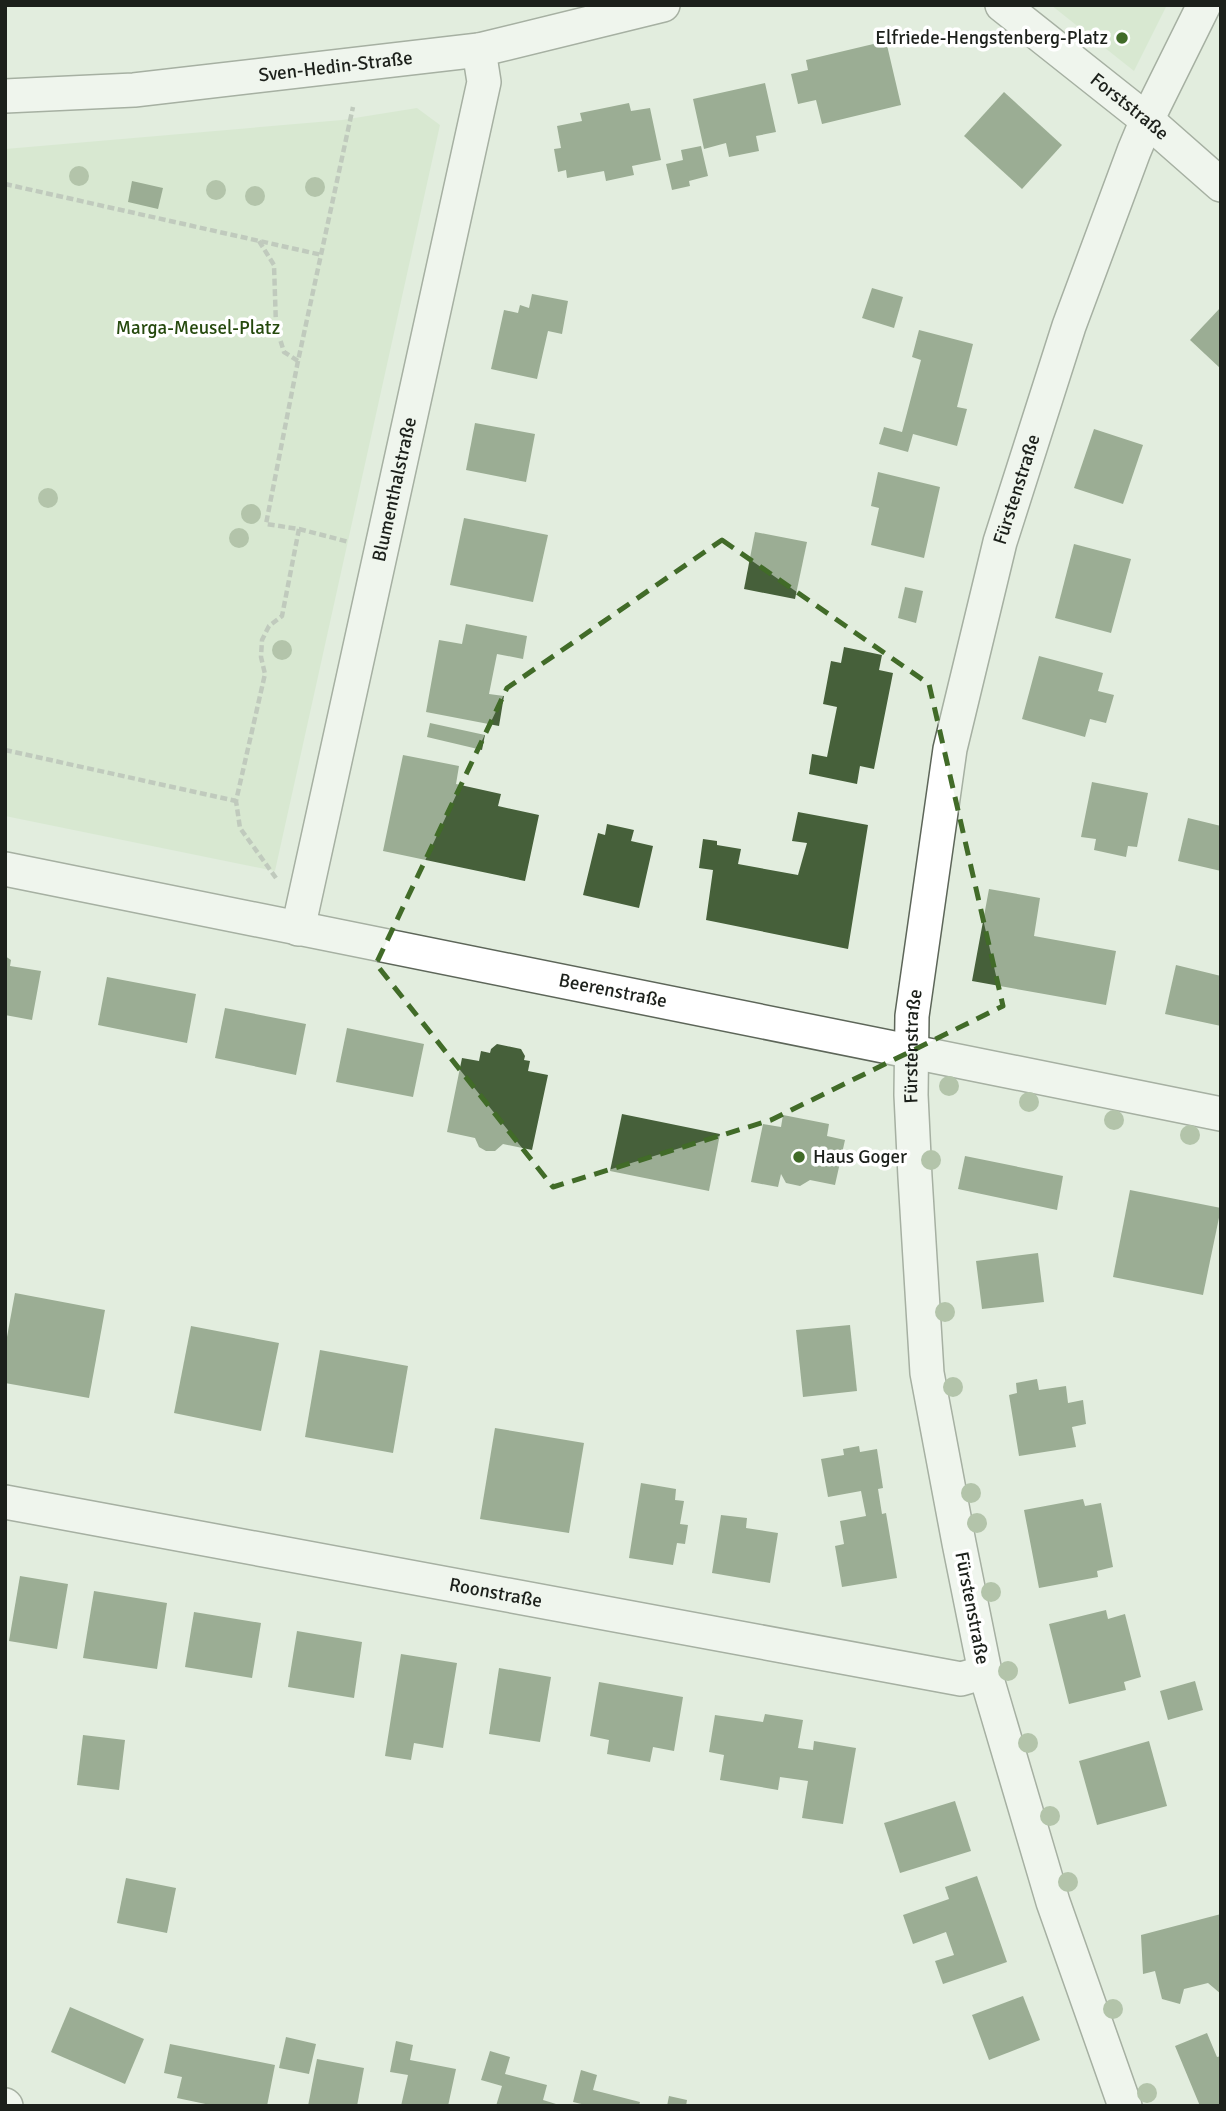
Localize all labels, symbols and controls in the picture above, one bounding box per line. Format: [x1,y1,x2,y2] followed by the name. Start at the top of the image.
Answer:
[875,26,1108,50] place label: Elfriede-Hengstenberg-Platz
[1114,30,1130,46] marker: Elfriede-Hengstenberg-Platz
[257,46,414,87] street label: Sven-Hedin-Straße
[1085,68,1174,146] street label: Forststraße
[116,316,280,340] park label: Marga-Meusel-Platz
[367,415,422,564] street label: Blumenthalstraße
[988,431,1046,548] street label: Fürstenstraße
[557,968,669,1013] street label: Beerenstraße
[899,988,928,1104] street label: Fürstenstraße
[813,1145,907,1169] place label: Haus Goger
[791,1149,807,1165] marker: Haus Goger
[949,1550,995,1666] street label: Fürstenstraße
[447,1572,544,1613] street label: Roonstraße

